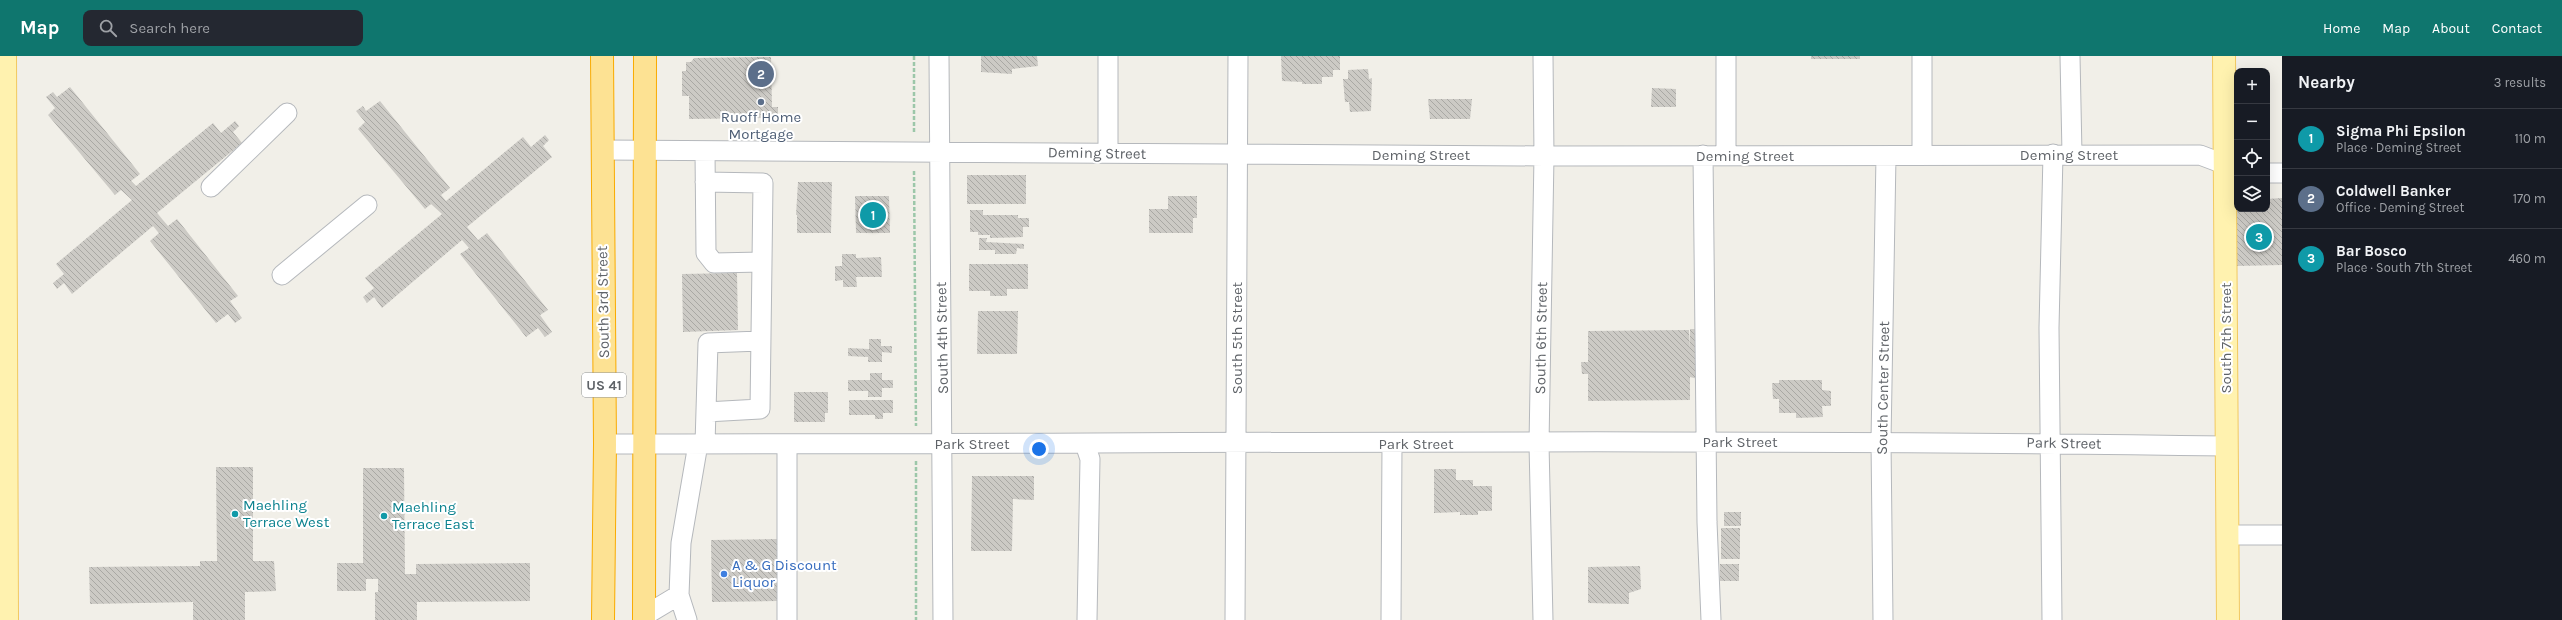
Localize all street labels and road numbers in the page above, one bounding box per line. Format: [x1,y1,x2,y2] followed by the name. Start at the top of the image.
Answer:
[1048,143,1147,163] street label: Deming Street
[1372,146,1471,164] street label: Deming Street
[2020,146,2119,164] street label: Deming Street
[1696,147,1795,165] street label: Deming Street
[593,245,613,358] street label: South 3rd Street
[932,281,952,394] street label: South 4th Street
[1228,281,1246,394] street label: South 5th Street
[1531,281,1551,394] street label: South 6th Street
[2217,282,2235,394] street label: South 7th Street
[1873,320,1893,455] street label: South Center Street
[582,373,626,397] road number: US 41
[1702,433,1778,451] street label: Park Street
[2026,433,2102,453] street label: Park Street
[934,435,1010,453] street label: Park Street
[1378,435,1454,453] street label: Park Street

